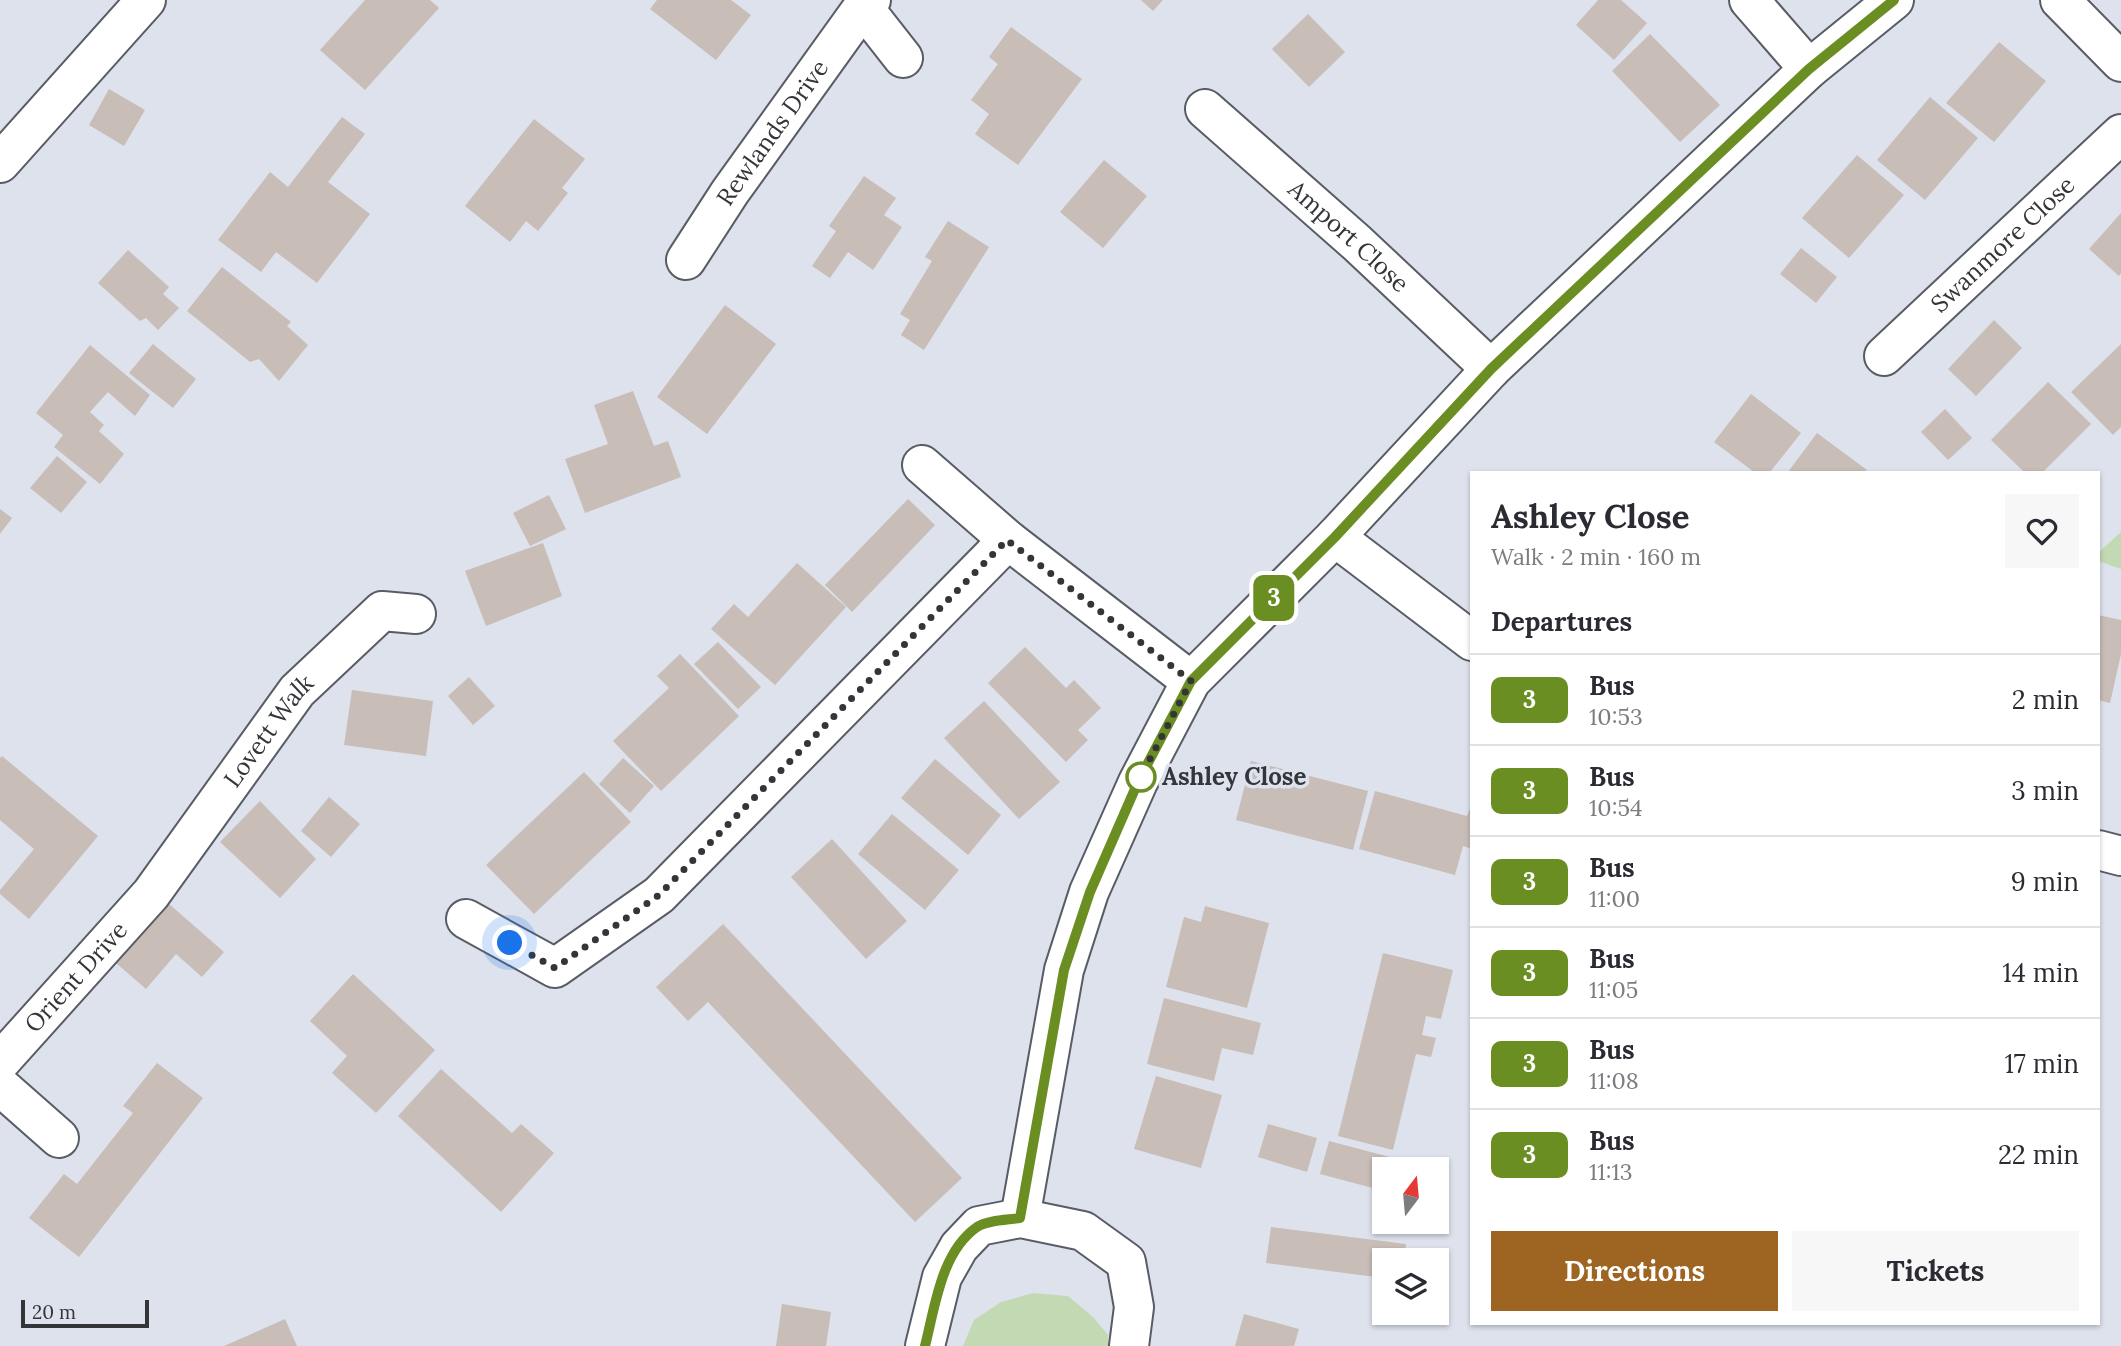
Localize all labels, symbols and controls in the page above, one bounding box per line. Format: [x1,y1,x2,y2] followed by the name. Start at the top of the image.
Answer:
[709,53,835,211] street label: Rewlands Drive
[1924,169,2081,319] street label: Swanmore Close
[1281,173,1416,299] street label: Amport Close
[2005,494,2079,568] button: heart
[1491,495,1690,537] text: Ashley Close
[1491,542,1701,571] text: Walk · 2 min · 160 m
[1251,575,1297,621] line badge: 3
[1267,582,1281,613] text: 3
[1491,605,1632,638] text: Departures
[217,667,320,793] street label: Lovett Walk
[1589,669,1635,702] text: Bus
[2012,683,2079,716] text: 2 min
[1523,684,1536,715] text: 3
[1589,702,1643,731] text: 10:53
[1589,760,1635,793] text: Bus
[1162,761,1306,792] place label: Ashley Close
[1126,762,1156,792] marker: Ashley Close
[2011,774,2079,807] text: 3 min
[1523,775,1536,806] text: 3
[1589,793,1642,822] text: 10:54
[1589,851,1635,884] text: Bus
[2011,865,2079,898] text: 9 min
[1523,866,1536,897] text: 3
[1589,884,1640,913] text: 11:00
[18,915,134,1039] street label: Orient Drive
[492,925,527,960] your location
[1589,942,1635,975] text: Bus
[2002,956,2079,989] text: 14 min
[1523,957,1536,988] text: 3
[1589,975,1638,1004] text: 11:05
[1589,1033,1635,1066] text: Bus
[2004,1047,2079,1080] text: 17 min
[1523,1048,1536,1079] text: 3
[1589,1066,1639,1095] text: 11:08
[1589,1124,1635,1157] text: Bus
[1998,1138,2079,1171] text: 22 min
[1523,1139,1536,1170] text: 3
[1372,1157,1449,1234] north arrow
[1372,1157,1449,1325] map controls
[1589,1157,1633,1186] text: 11:13
[1491,1231,1778,1311] button: Directions
[1792,1231,2079,1311] button: Tickets
[1372,1248,1449,1325] button: layers
[21,1297,149,1329] scale bar
[32,1300,76,1324] text: 20 m

